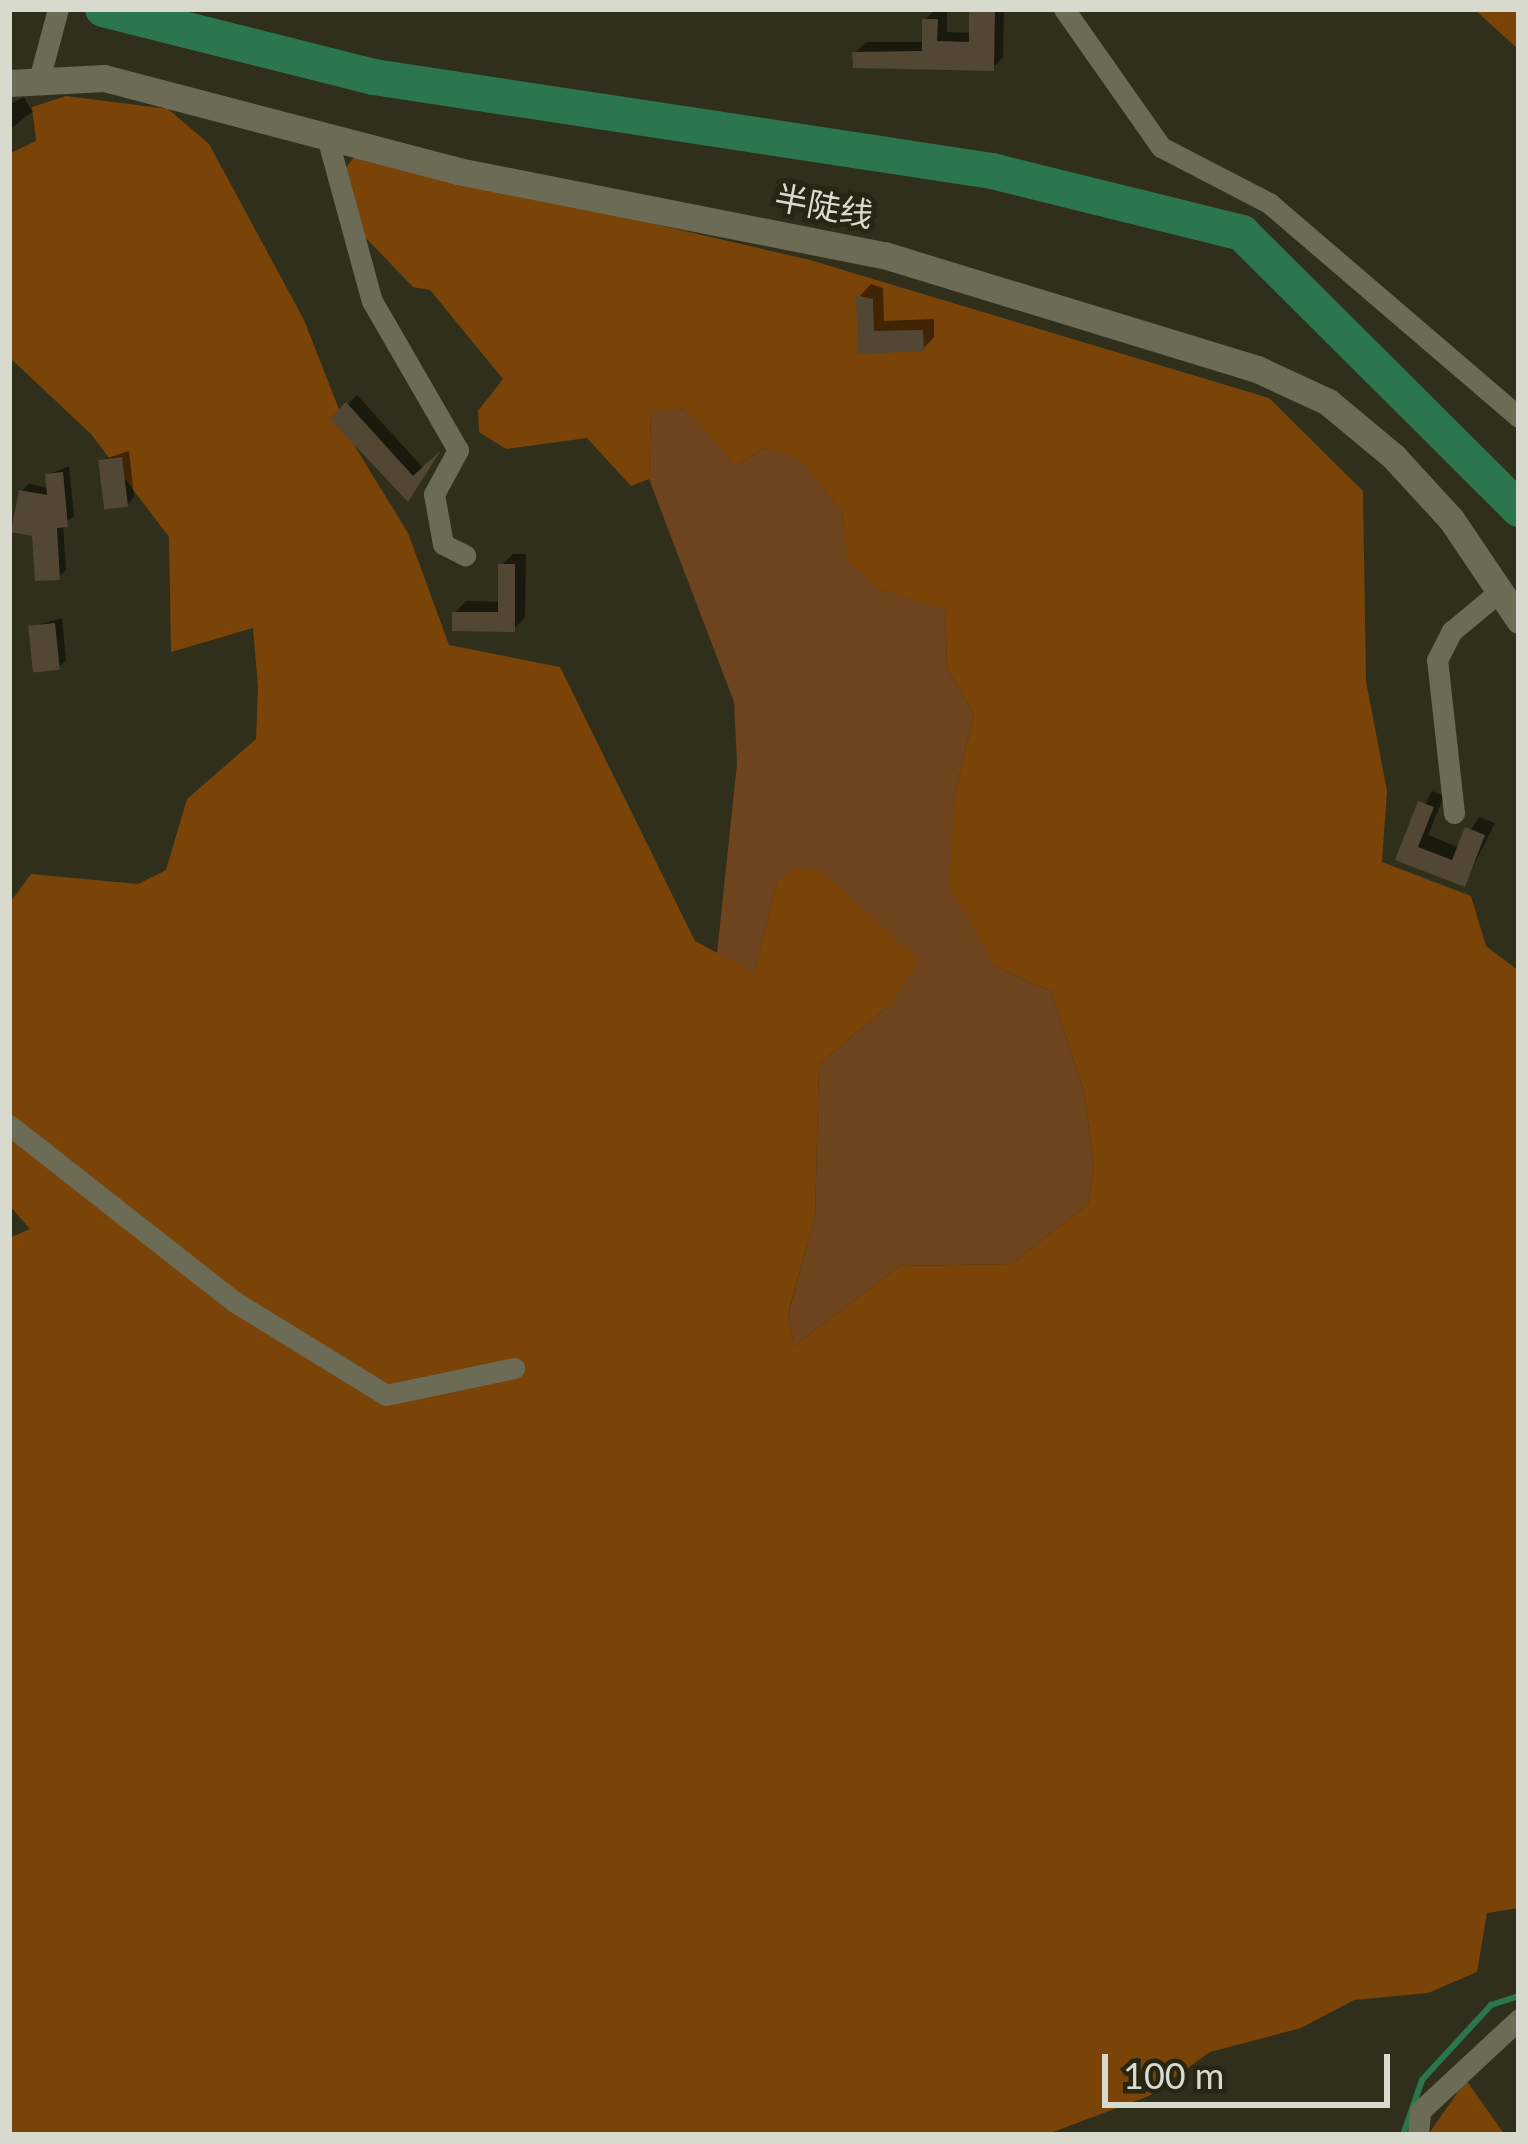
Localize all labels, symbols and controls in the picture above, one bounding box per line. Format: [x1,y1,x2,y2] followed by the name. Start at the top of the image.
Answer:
[772,177,876,235] street label: 半陡线
[1108,2030,1396,2104] scale bar
[1123,2053,1224,2097] text: 100 m

